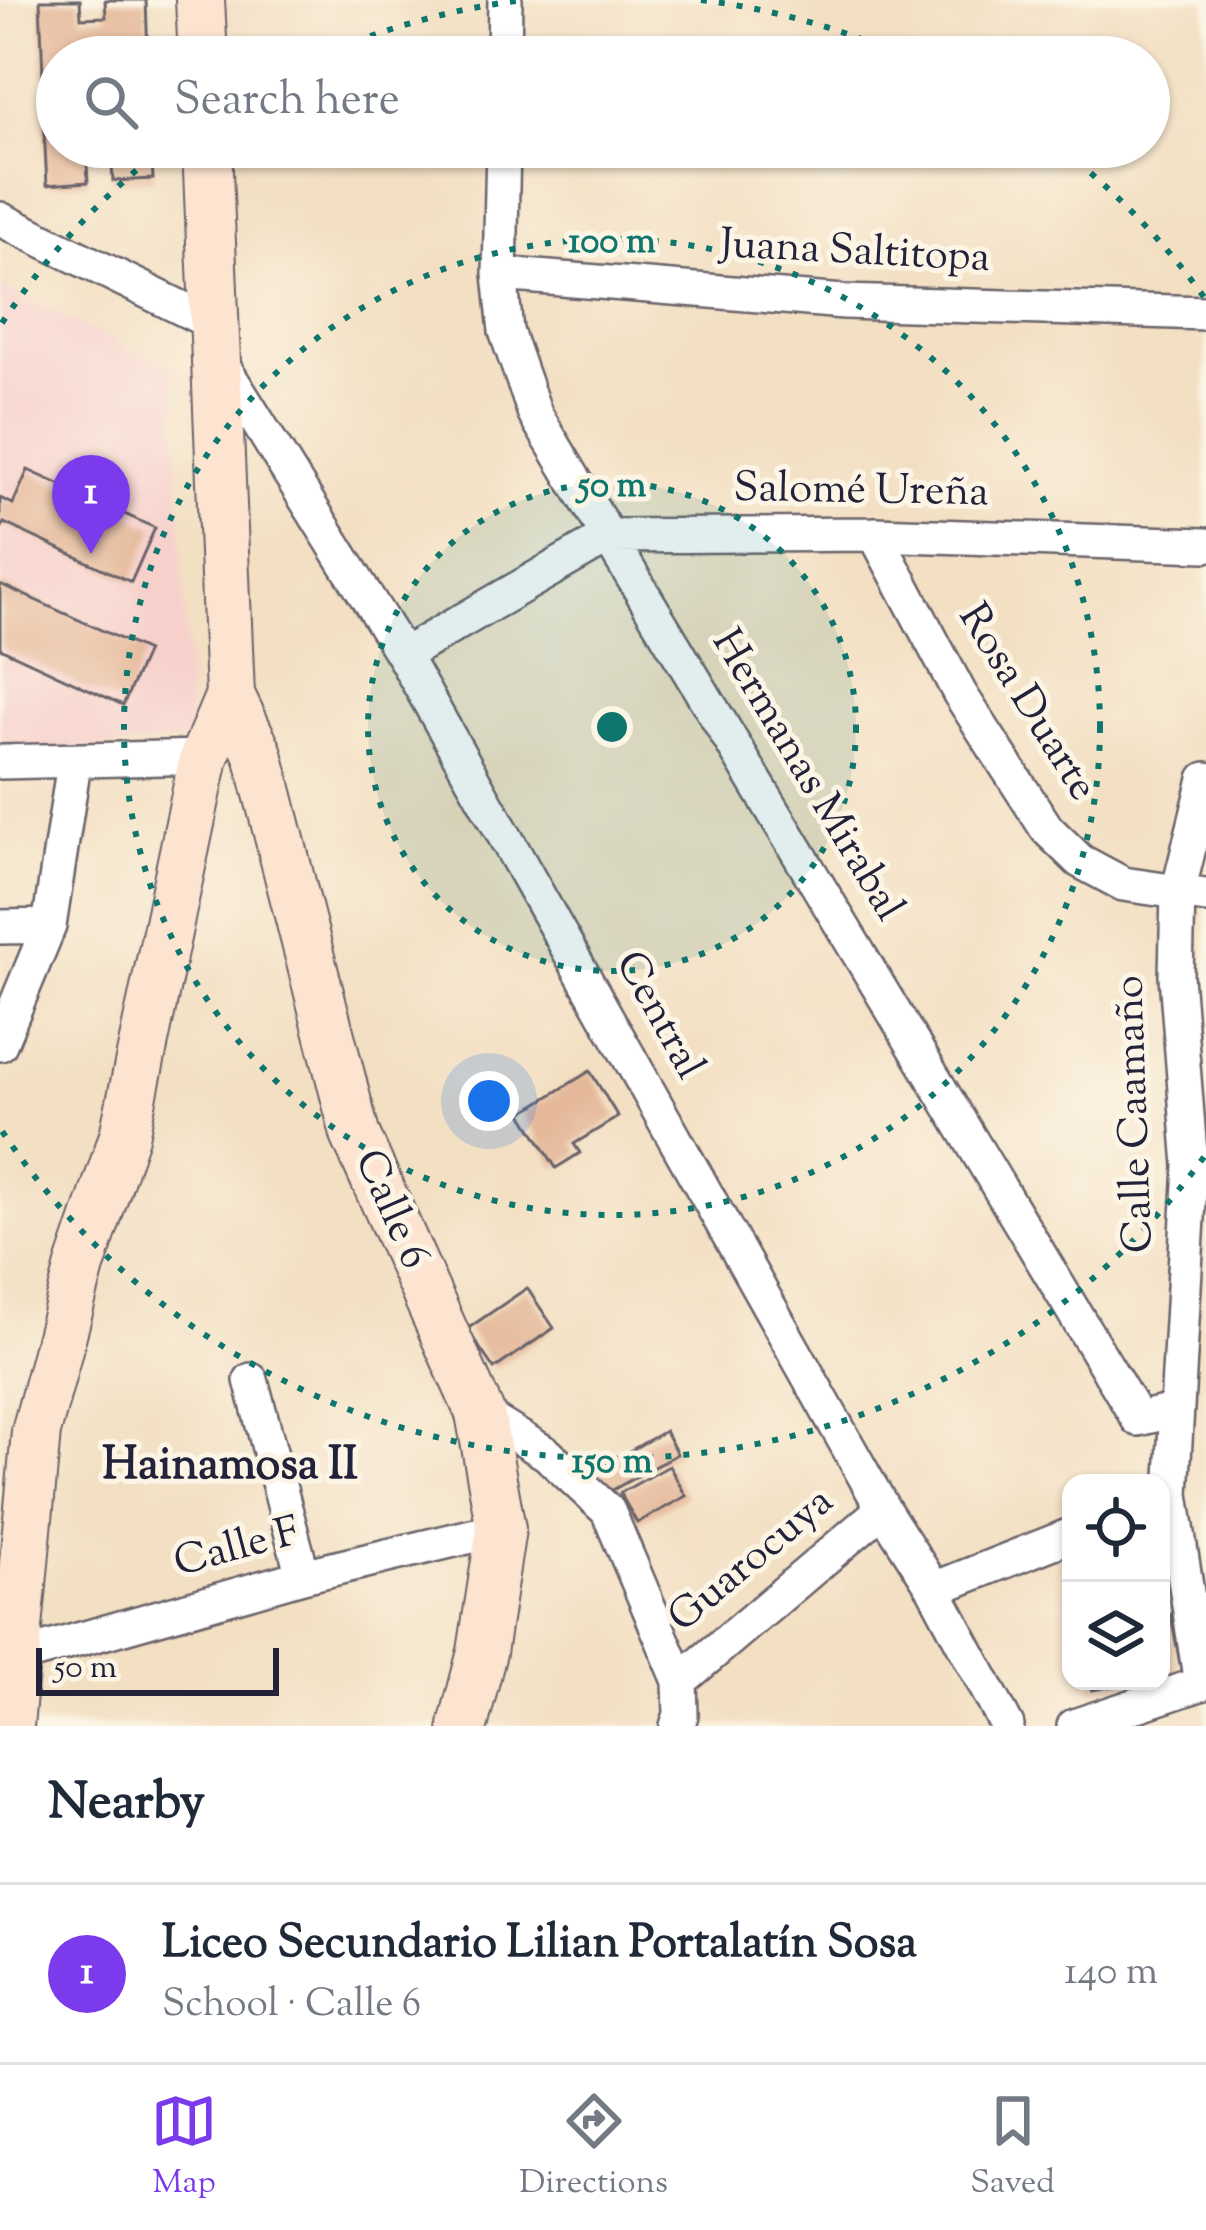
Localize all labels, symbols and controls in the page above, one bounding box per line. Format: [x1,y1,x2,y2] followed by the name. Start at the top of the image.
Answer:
[36,36,1170,168] search box
[78,69,144,135] icon: search
[174,70,400,135] text: Search here
[717,216,992,290] street label: Juana Saltitopa
[568,217,656,269] text: 100 m
[52,455,130,554] pin: 1
[733,460,989,524] street label: Salomé Ureña
[575,461,647,513] text: 50 m
[942,593,1110,813] street label: Rosa Duarte
[695,619,917,933] street label: Hermanas Mirabal
[591,706,633,748] centre of rings
[598,941,718,1091] street label: Central
[1101,974,1171,1254] street label: Calle Caamaño
[459,1071,519,1131] your location
[337,1141,443,1279] street label: Calle 6
[102,1435,358,1500] district label: Hainamosa II
[571,1437,653,1489] text: 150 m
[656,1474,848,1648] street label: Guarocuya
[1062,1474,1170,1690] map controls
[1062,1474,1170,1582] button: locate
[168,1504,306,1594] street label: Calle F
[1062,1582,1170,1690] button: layers
[36,1642,279,1695] scale bar
[54,1645,117,1693] text: 50 m
[48,1768,205,1841] text: Nearby
[162,1913,917,1978] text: Liceo Secundario Lilian Portalatín Sosa
[80,1946,94,2002] text: 1
[1064,1946,1158,2002] text: 140 m
[162,1978,421,2034] text: School · Calle 6
[151,2088,217,2208] tab: Map
[519,2088,668,2208] tab: Directions
[970,2088,1055,2208] tab: Saved

